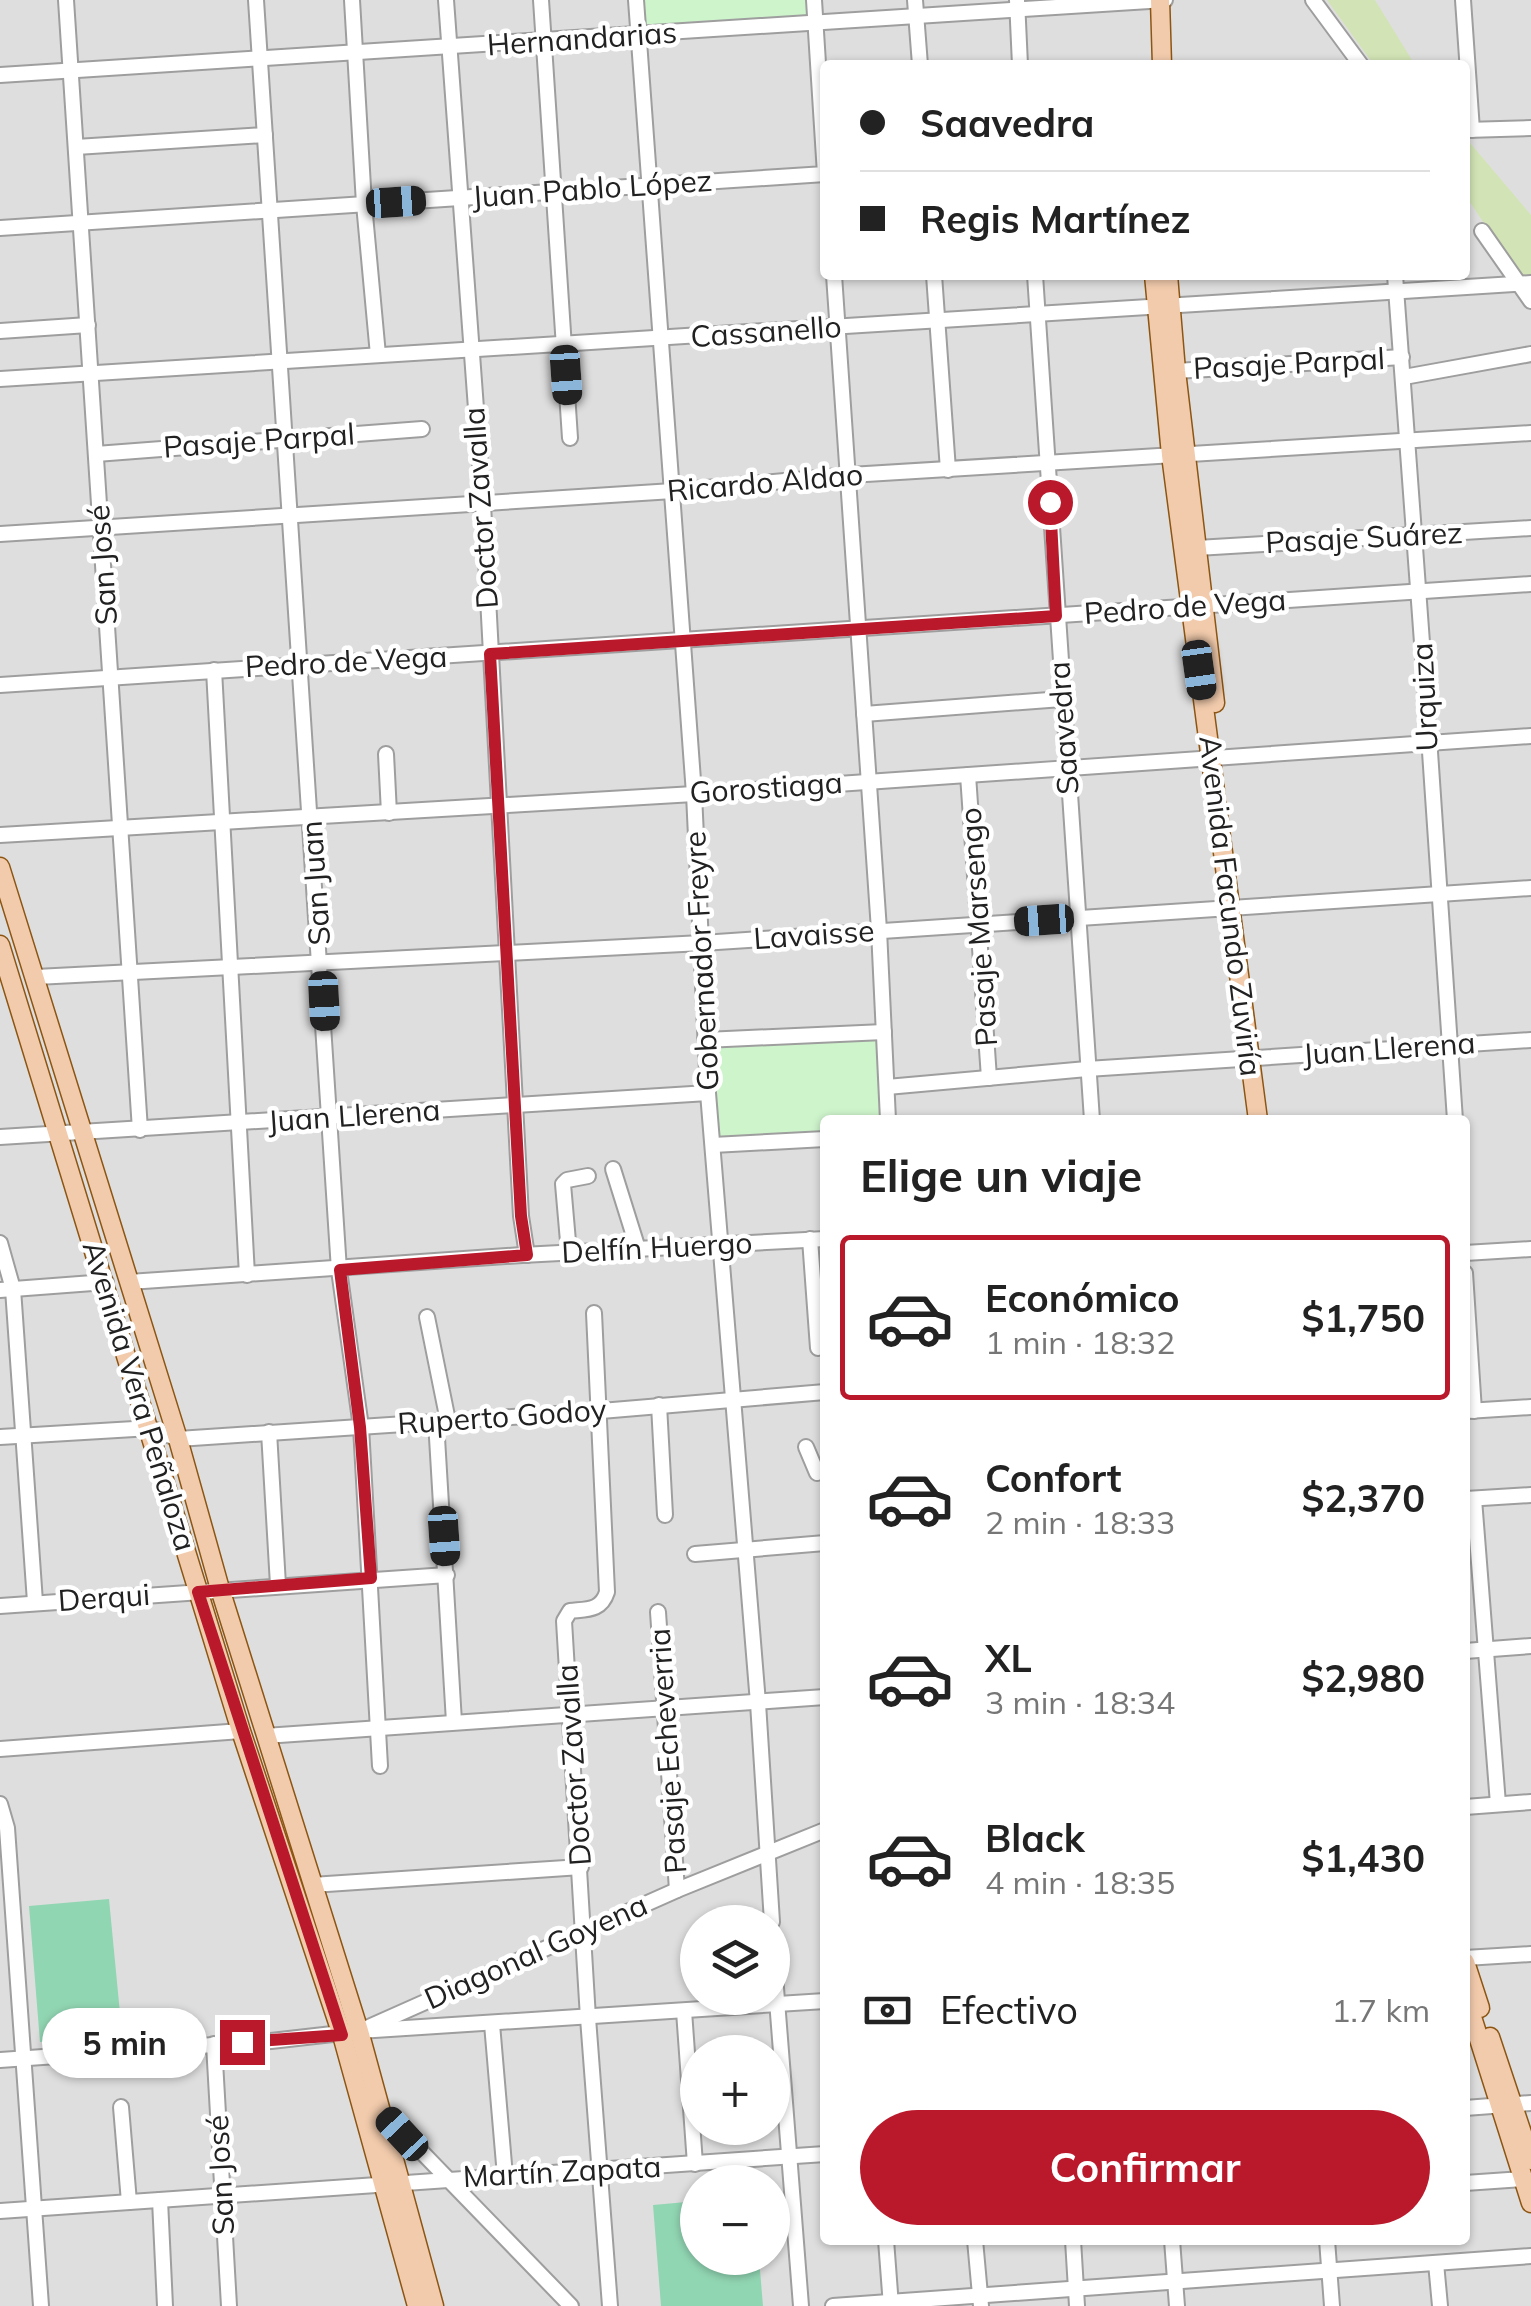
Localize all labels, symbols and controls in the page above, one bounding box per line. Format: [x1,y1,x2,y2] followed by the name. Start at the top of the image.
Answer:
[486,12,678,64] street label: Hernandarias
[920,99,1094,147] text: Saavedra
[471,161,713,215] street label: Juan Pablo López
[365,185,427,219] car
[920,195,1190,243] text: Regis Martínez
[689,307,843,355] street label: Cassanello
[1192,339,1386,387] street label: Pasaje Parpal
[549,344,583,406] car
[454,406,506,610] street label: Doctor Zavalla
[162,414,356,466] street label: Pasaje Parpal
[665,455,864,509] street label: Ricardo Aldao
[1028,480,1073,525] route start
[79,504,125,626] street label: San José
[1264,513,1464,561] street label: Pasaje Suárez
[1083,580,1287,632] street label: Pedro de Vega
[244,637,448,685] street label: Pedro de Vega
[1180,638,1218,702] car
[1402,642,1446,752] street label: Urquiza
[1039,660,1087,796] street label: Saavedra
[1191,733,1271,1078] street label: Avenida Facundo Zuviría
[688,763,844,811] street label: Gorostiaga
[951,806,1005,1048] street label: Pasaje Marsengo
[292,819,338,947] street label: San Juan
[675,830,727,1092] street label: Gobernador Freyre
[1013,903,1075,937] car
[752,911,876,957] street label: Lavaisse
[307,970,341,1032] car
[1301,1023,1477,1073] street label: Juan Llerena
[266,1090,442,1140] street label: Juan Llerena
[860,1147,1142,1203] text: Elige un viaje
[561,1223,753,1271] street label: Delfín Huergo
[75,1236,205,1555] street label: Avenida Vera Peñaloza
[865,1273,955,1363] icon: car
[985,1274,1180,1322] text: Económico
[1302,1294,1425,1342] text: $1,750
[985,1322,1175,1362] text: 1 min · 18:32
[396,1390,608,1442] street label: Ruperto Godoy
[865,1453,955,1543] icon: car
[985,1454,1122,1502] text: Confort
[1302,1474,1425,1522] text: $2,370
[985,1502,1175,1542] text: 2 min · 18:33
[427,1505,461,1567] car
[57,1575,151,1619] street label: Derqui
[639,1627,695,1875] street label: Pasaje Echeverria
[865,1633,955,1723] icon: car
[985,1634,1032,1682] text: XL
[1302,1654,1425,1702] text: $2,980
[547,1663,599,1867] street label: Doctor Zavalla
[985,1682,1175,1722] text: 3 min · 18:34
[865,1813,955,1903] icon: car
[985,1814,1085,1862] text: Black
[1302,1834,1425,1882] text: $1,430
[985,1862,1175,1902] text: 4 min · 18:35
[418,1885,653,2017] street label: Diagonal Goyena
[680,1905,790,2275] map controls
[680,1905,790,2015] button: layers
[860,1983,915,2038] icon: cash
[940,1986,1078,2034] text: Efectivo
[1331,1990,1430,2030] text: 1.7 km
[42,2007,207,2077] callout: 5 min
[220,2020,265,2065] route end
[82,2023,167,2063] text: 5 min
[680,2035,790,2145] button: +
[371,2102,433,2166] car
[860,2110,1430,2225] button: Confirmar
[198,2114,242,2236] street label: San José
[462,2147,662,2195] street label: Martín Zapata
[680,2165,790,2275] button: −

